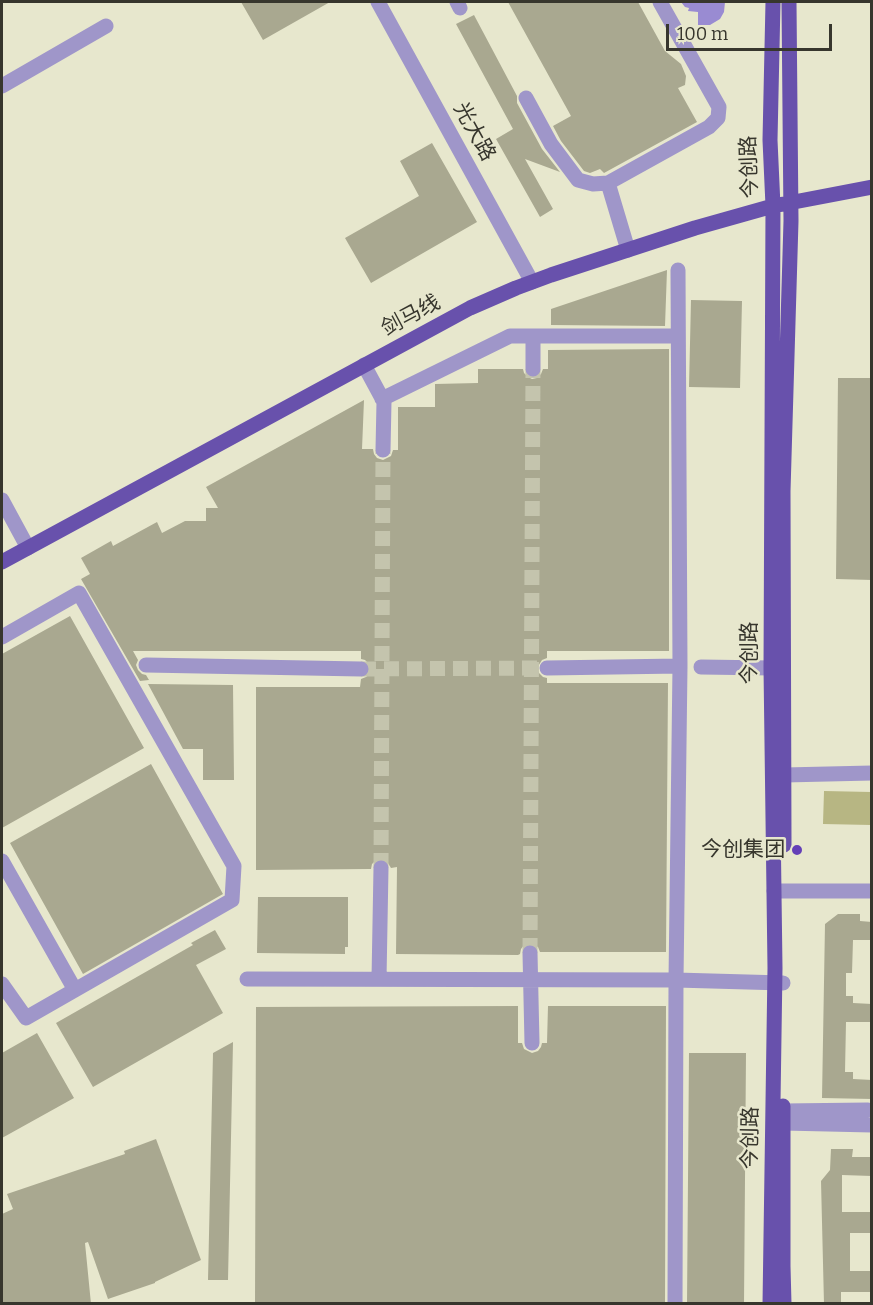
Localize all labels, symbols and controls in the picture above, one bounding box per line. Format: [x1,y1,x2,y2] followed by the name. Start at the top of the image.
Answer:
[669,12,836,50] scale bar
[677,23,728,45] text: 100 m
[448,98,500,166] street label: 光大路
[736,135,764,199] street label: 今创路
[377,290,445,342] street label: 剑马线
[737,622,763,684] street label: 今创路
[701,837,785,863] place label: 今创集团
[790,843,804,857] marker: 今创集团
[738,1106,764,1170] street label: 今创路

